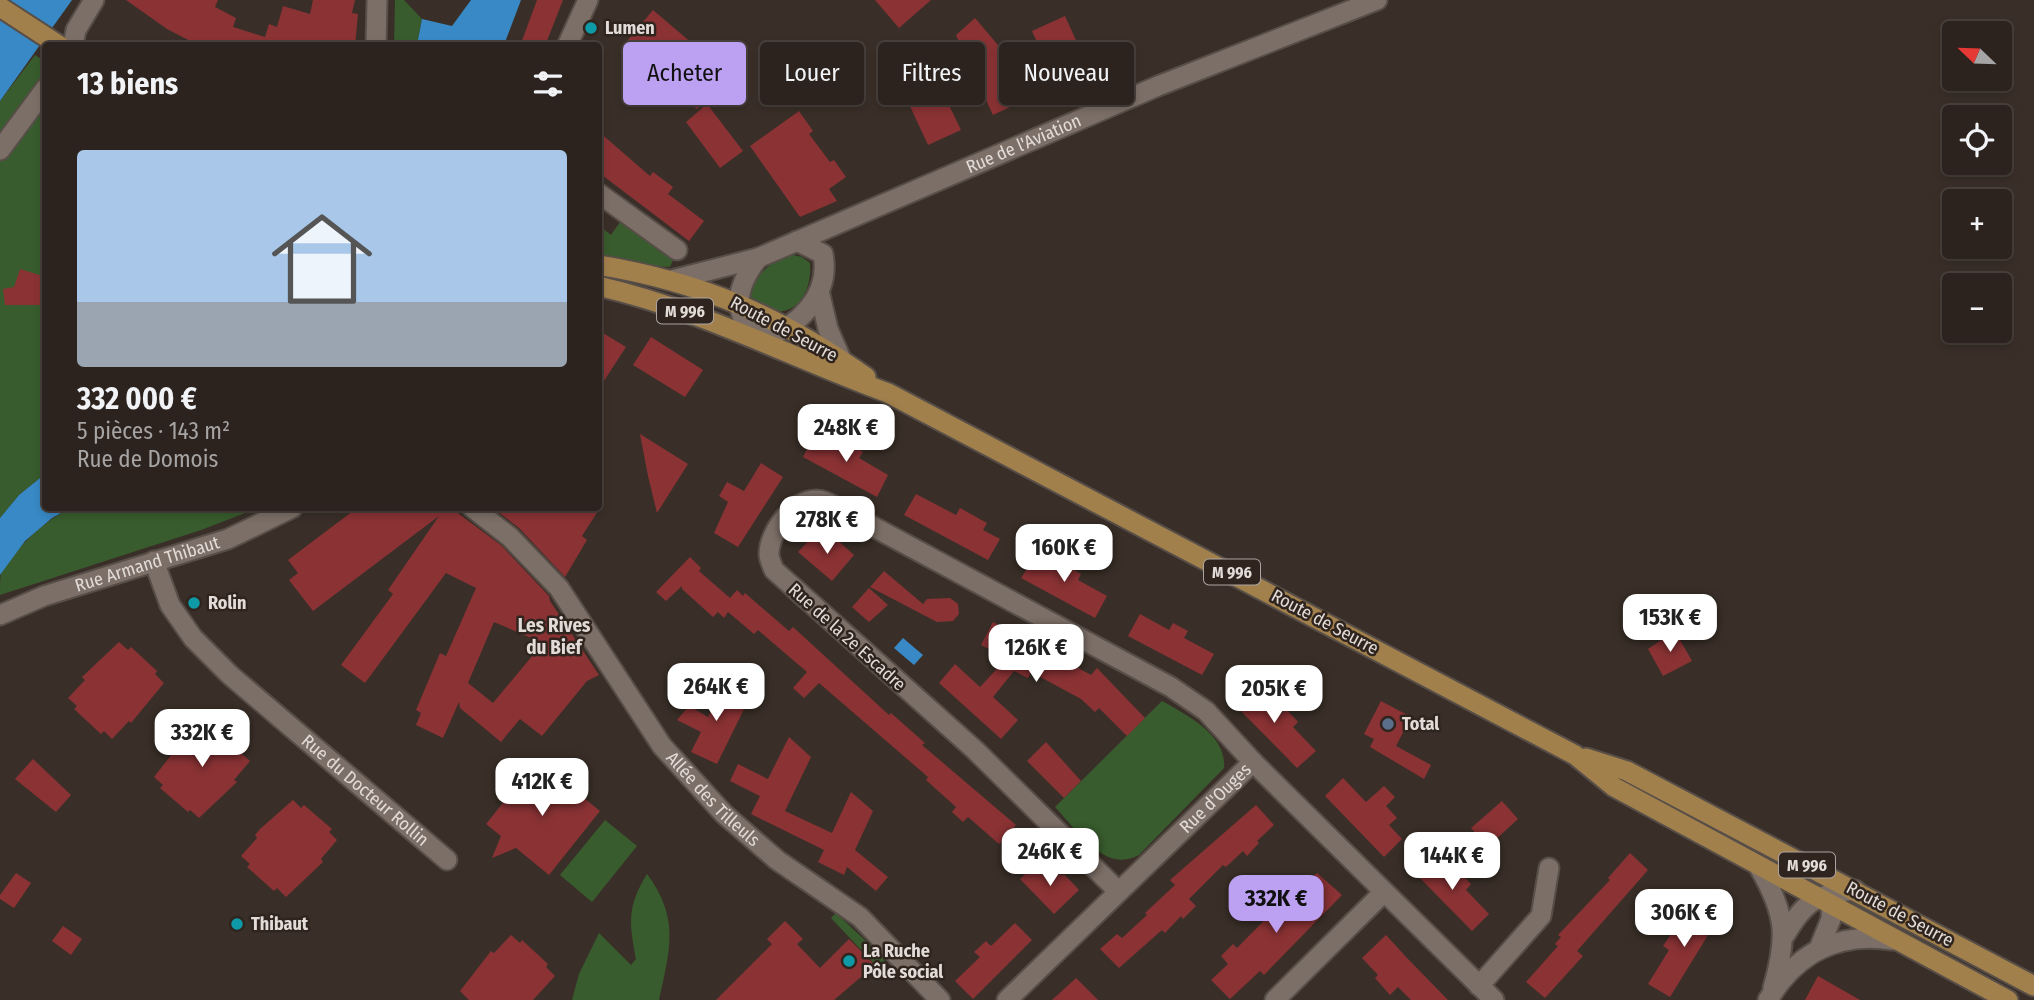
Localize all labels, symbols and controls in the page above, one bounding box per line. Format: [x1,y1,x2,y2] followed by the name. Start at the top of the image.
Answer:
[605,17,655,39] place label: Lumen
[583,20,599,36] marker: Lumen
[1942,21,2012,91] north arrow
[1942,21,2012,343] map controls
[623,42,746,105] chip: Acheter
[760,42,864,105] chip: Louer
[878,42,985,105] chip: Filtres
[999,42,1134,105] chip: Nouveau
[529,65,567,103] icon: filters
[77,66,178,102] text: 13 biens
[1942,105,2012,175] button: locate
[963,109,1085,178] street label: Rue de l'Aviation
[1942,189,2012,259] button: +
[259,196,385,322] icon: home
[1942,273,2012,343] button: −
[727,292,841,366] street label: Route de Seurre
[657,298,713,324] road number: M 996
[77,381,197,417] text: 332 000 €
[789,405,903,464] pin: 248K €
[814,413,878,441] text: 248K €
[77,417,230,445] text: 5 pièces · 143 m²
[77,445,218,473] text: Rue de Domois
[770,496,884,556] pin: 278K €
[796,505,858,533] text: 278K €
[1007,524,1121,584] pin: 160K €
[72,531,222,597] street label: Rue Armand Thibaut
[1032,533,1096,561] text: 160K €
[1204,559,1260,584] road number: M 996
[784,579,910,696] street label: Rue de la 2e Escadre
[1268,585,1382,659] street label: Route de Seurre
[208,592,246,614] place label: Rolin
[1613,594,1727,654] pin: 153K €
[186,595,202,611] marker: Rolin
[1639,603,1701,631] text: 153K €
[518,614,591,659] district label: Les Rives du Bief
[979,624,1093,684] pin: 126K €
[1005,633,1067,661] text: 126K €
[659,664,773,723] pin: 264K €
[1217,666,1331,725] pin: 205K €
[684,672,748,700] text: 264K €
[1242,674,1306,702] text: 205K €
[145,710,259,769] pin: 332K €
[1402,713,1439,735] place label: Total
[1380,716,1396,732] marker: Total
[171,718,233,746] text: 332K €
[297,730,433,851] street label: Rue du Docteur Rollin
[662,747,765,851] street label: Allée des Tilleuls
[485,758,599,818] pin: 412K €
[1175,759,1256,838] street label: Rue d'Ouges
[511,767,573,795] text: 412K €
[993,828,1107,888] pin: 246K €
[1395,832,1509,892] pin: 144K €
[1018,837,1082,865] text: 246K €
[1420,841,1484,869] text: 144K €
[1779,852,1835,878] road number: M 996
[1219,876,1333,935] pin: 332K €
[1843,877,1957,951] street label: Route de Seurre
[1245,884,1307,912] text: 332K €
[1627,890,1741,949] pin: 306K €
[1651,898,1717,926] text: 306K €
[251,913,309,935] place label: Thibaut
[229,916,245,932] marker: Thibaut
[863,940,943,983] place label: La Ruche Pôle social
[841,953,857,969] marker: La Ruche Pôle social

